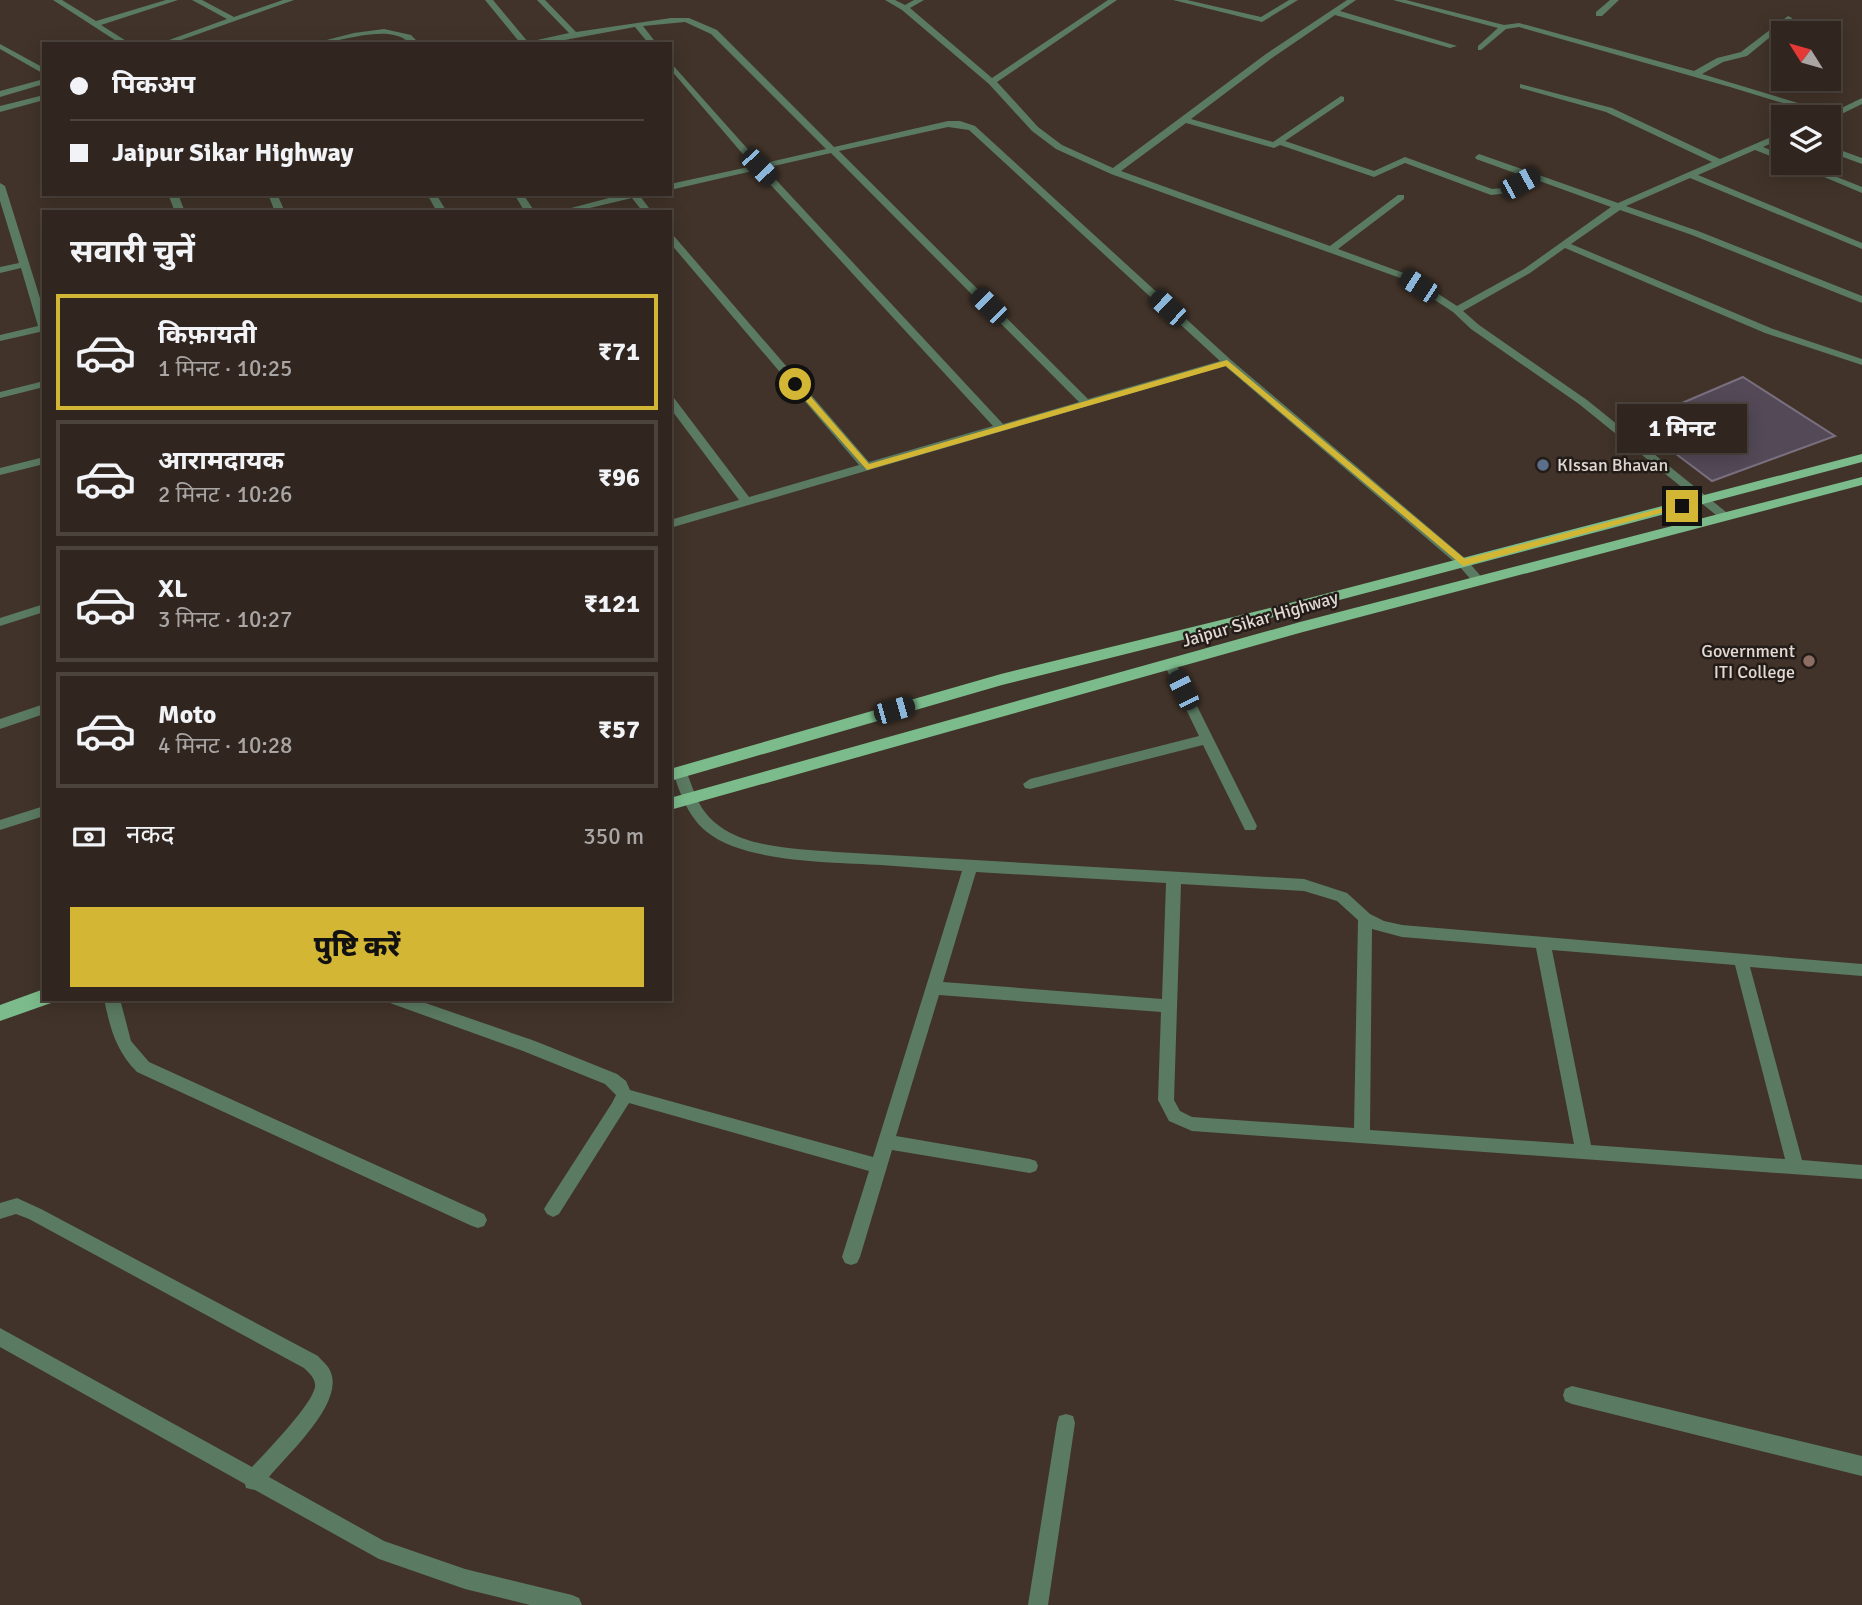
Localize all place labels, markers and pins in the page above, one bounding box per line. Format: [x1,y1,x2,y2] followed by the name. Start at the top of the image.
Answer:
[1557,454,1668,476] place label: KIssan Bhavan
[1535,457,1551,473] marker: KIssan Bhavan
[1701,640,1795,683] place label: Government ITI College
[1801,653,1817,669] marker: Government ITI College

